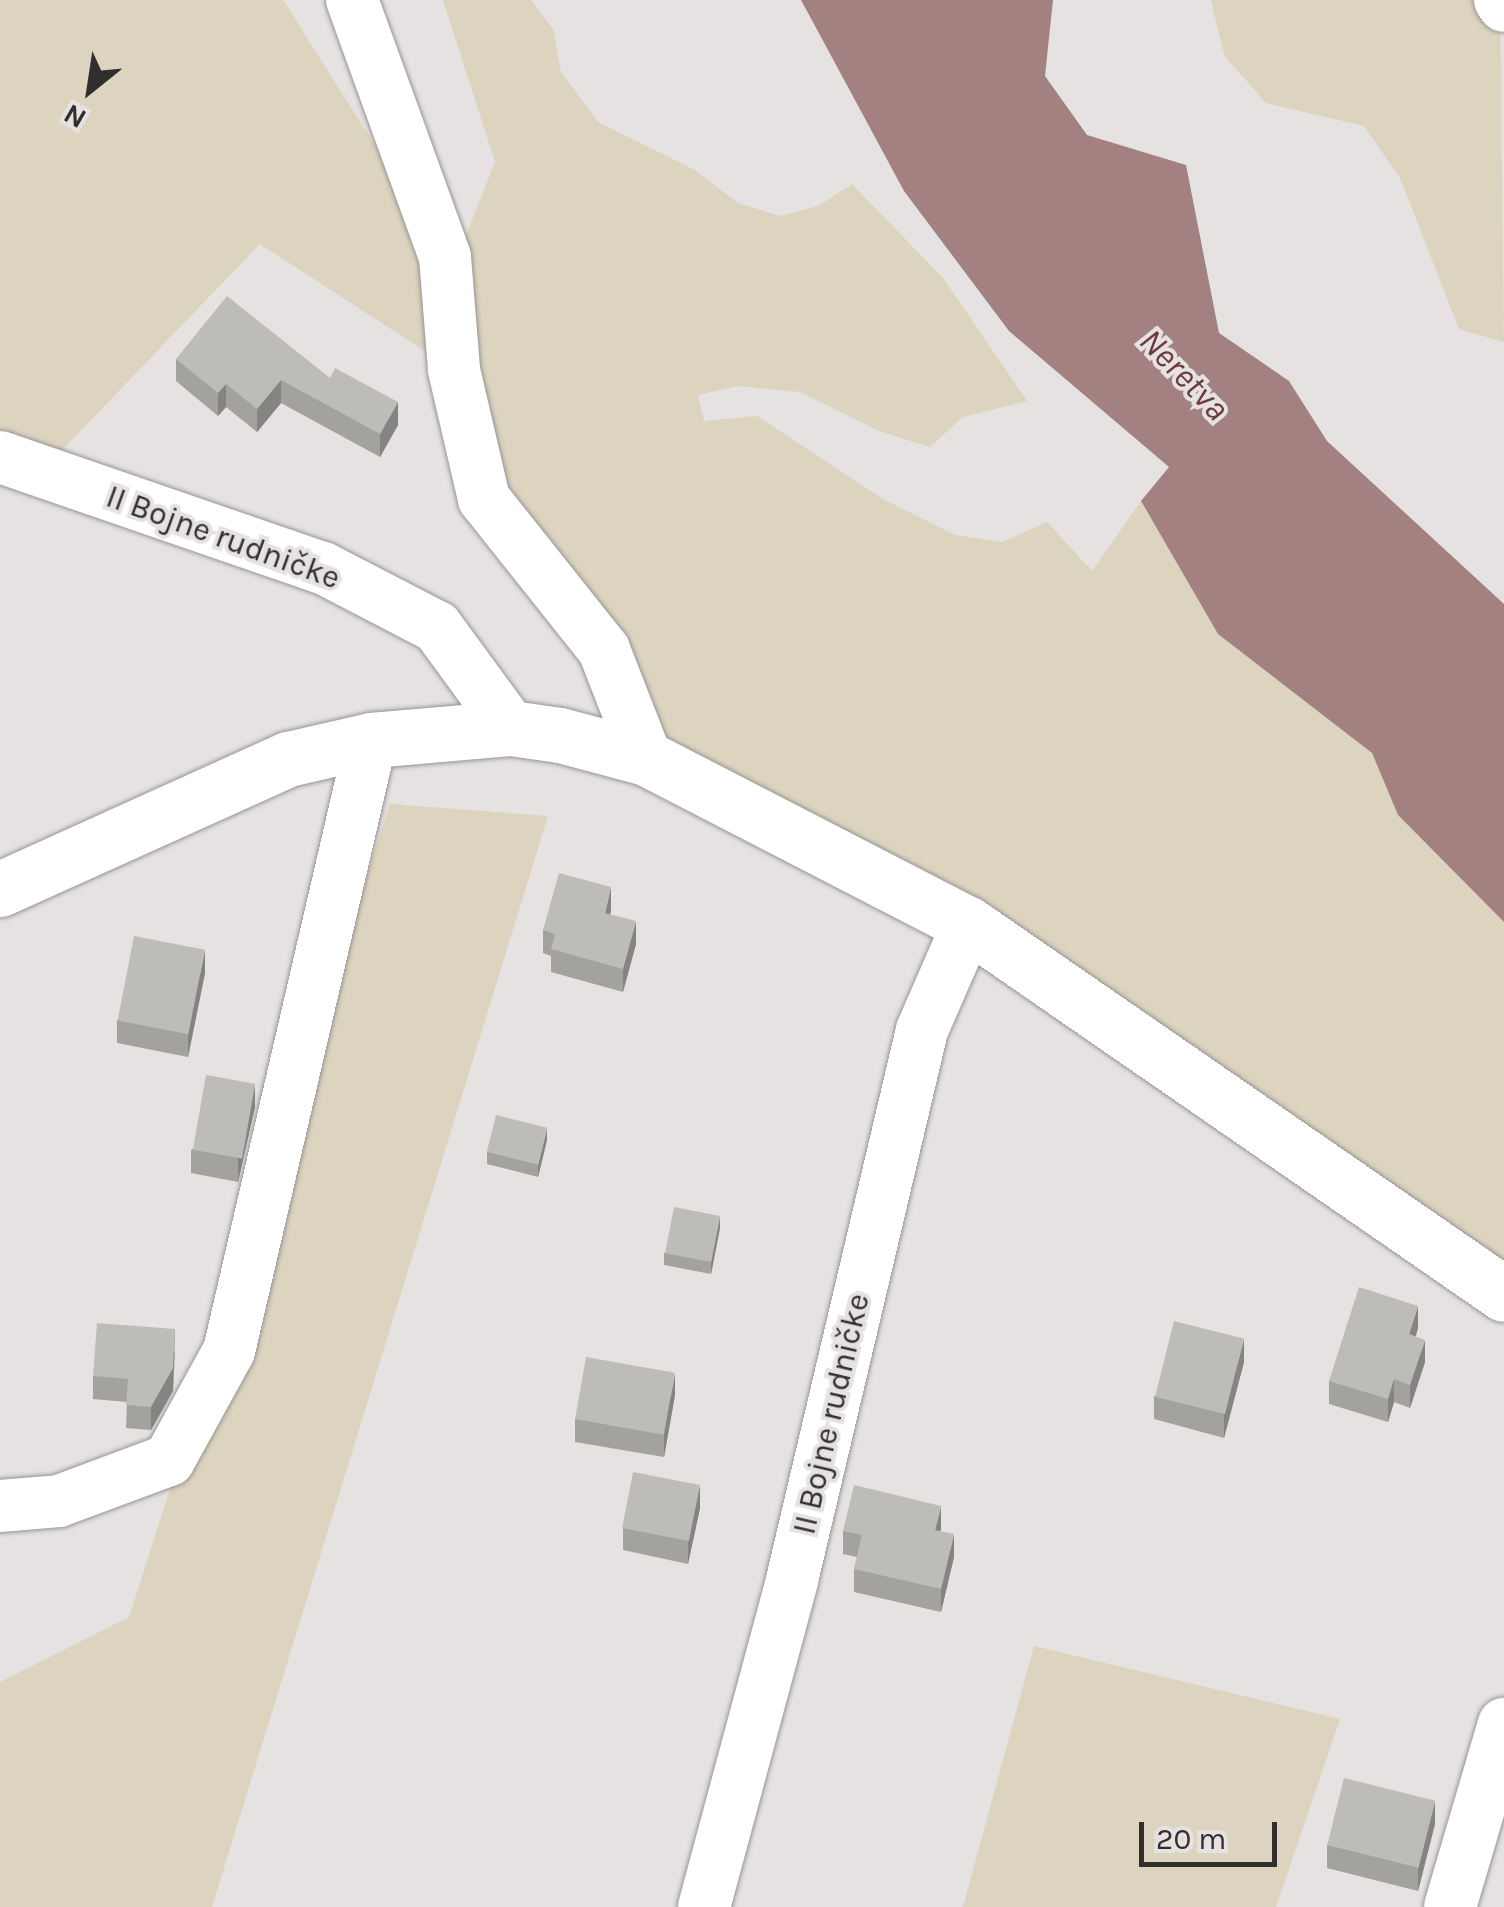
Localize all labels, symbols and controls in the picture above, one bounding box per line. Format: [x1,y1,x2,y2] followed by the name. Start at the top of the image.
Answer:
[40,40,140,140] north arrow
[58,97,92,136] text: N
[1130,320,1238,430] water label: Neretva
[101,478,345,598] street label: II Bojne rudničke
[786,1290,878,1538] street label: II Bojne rudničke
[1144,1802,1282,1864] scale bar
[1156,1821,1226,1857] text: 20 m

